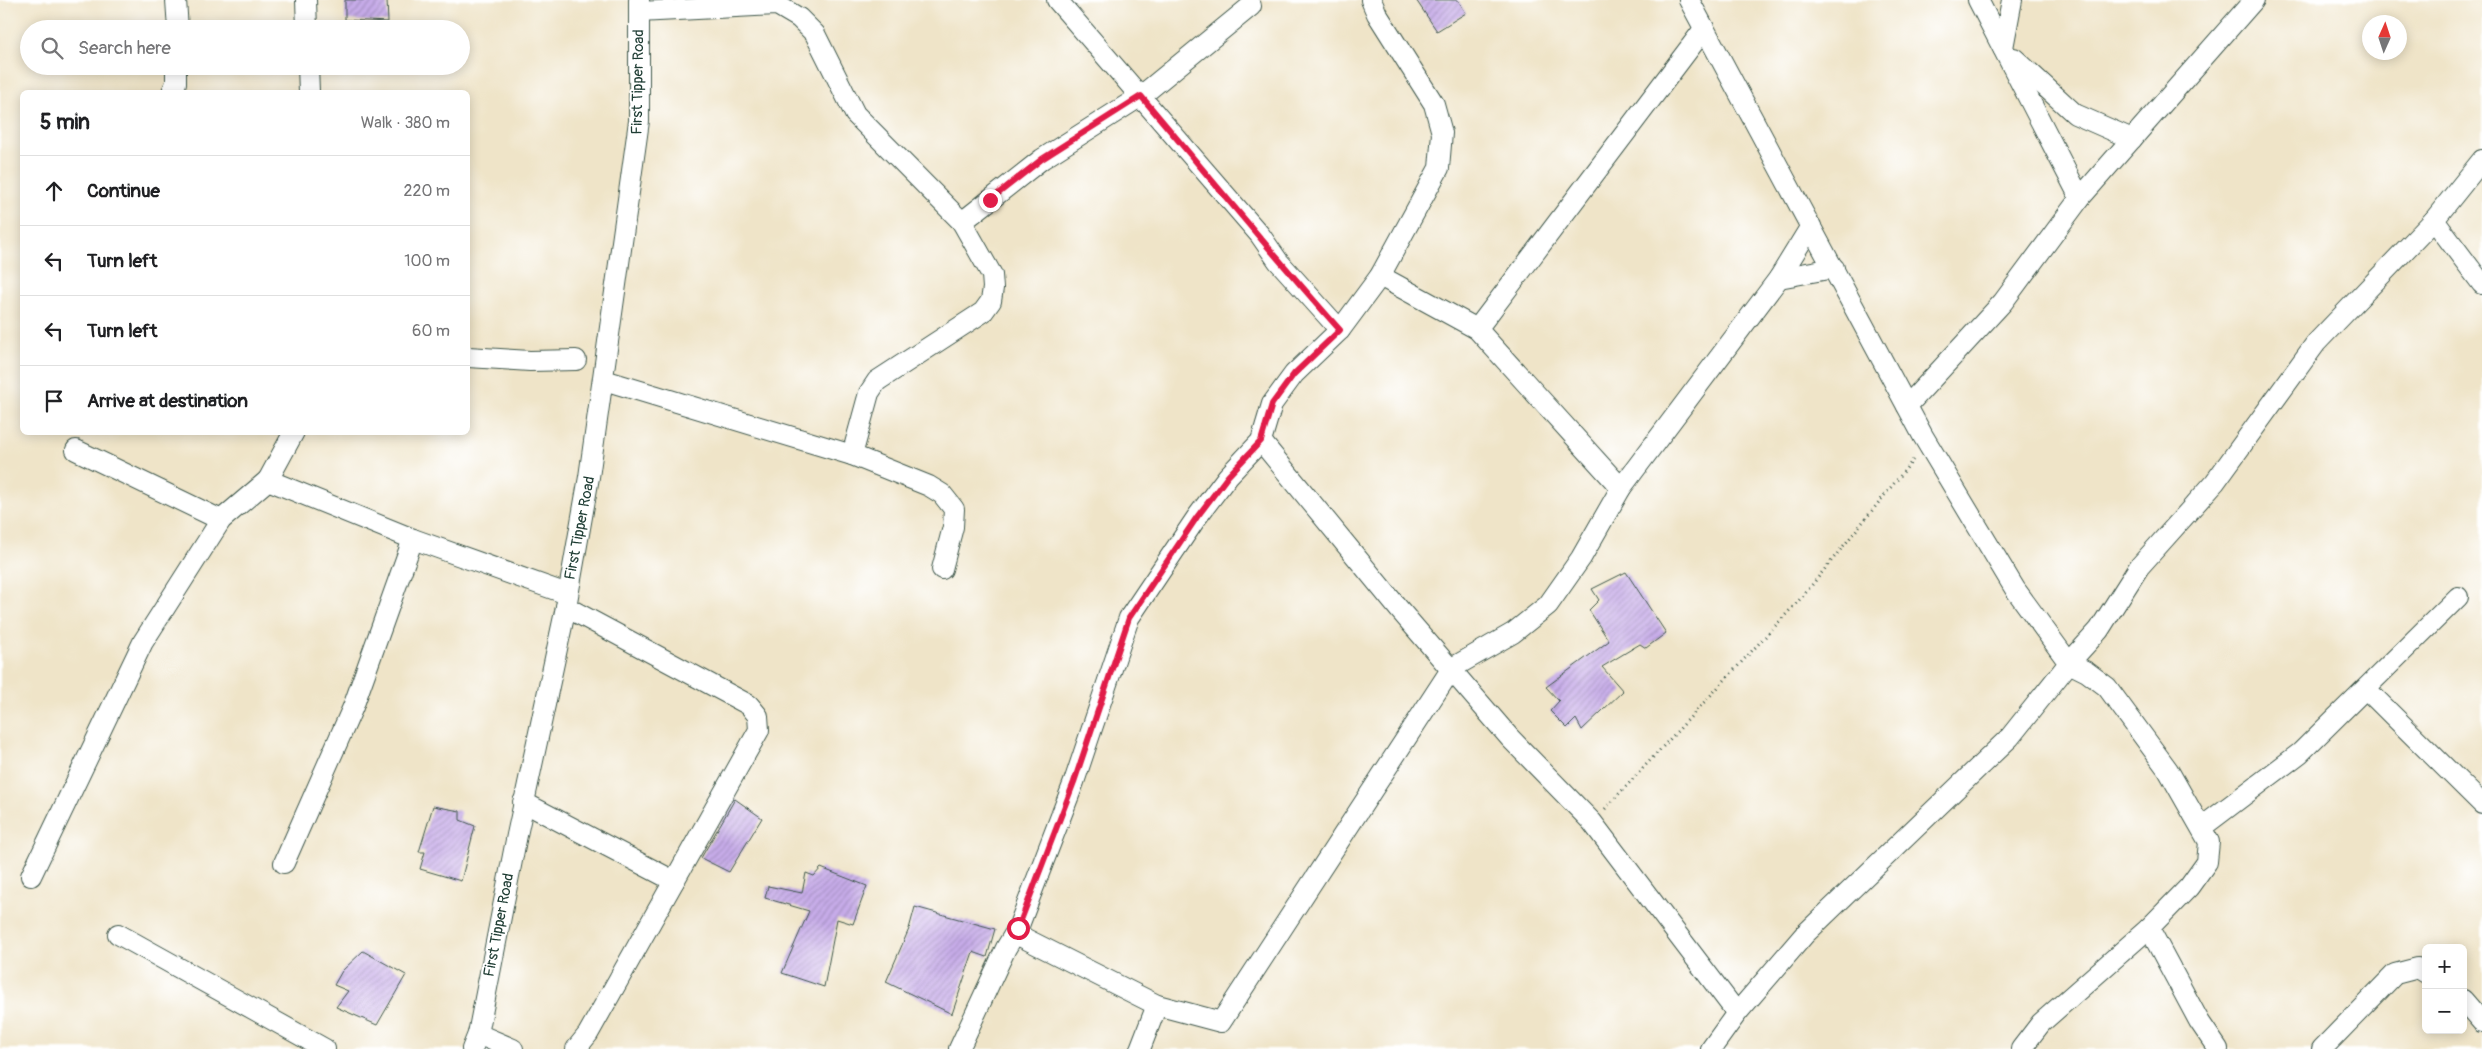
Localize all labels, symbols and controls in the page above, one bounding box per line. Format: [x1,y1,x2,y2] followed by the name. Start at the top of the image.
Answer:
[2362,15,2407,60] north arrow
[20,20,470,75] search box
[628,29,648,135] street label: First Tipper Road
[38,34,66,62] icon: search
[78,36,171,60] text: Search here
[40,109,90,136] text: 5 min
[361,113,450,133] text: Walk · 380 m
[40,177,68,205] icon: ahead
[87,179,160,203] text: Continue
[404,181,450,201] text: 220 m
[979,189,1002,212] route end
[40,247,68,275] icon: left
[87,249,157,273] text: Turn left
[404,251,450,271] text: 100 m
[40,317,68,345] icon: left
[87,319,157,343] text: Turn left
[412,321,450,341] text: 60 m
[40,387,68,415] icon: arrive
[87,389,248,413] text: Arrive at destination
[561,475,599,581] street label: First Tipper Road
[480,872,518,978] street label: First Tipper Road
[1007,917,1030,940] route start
[2422,944,2467,1034] map controls
[2422,944,2467,989] button: +
[2422,989,2467,1034] button: −

